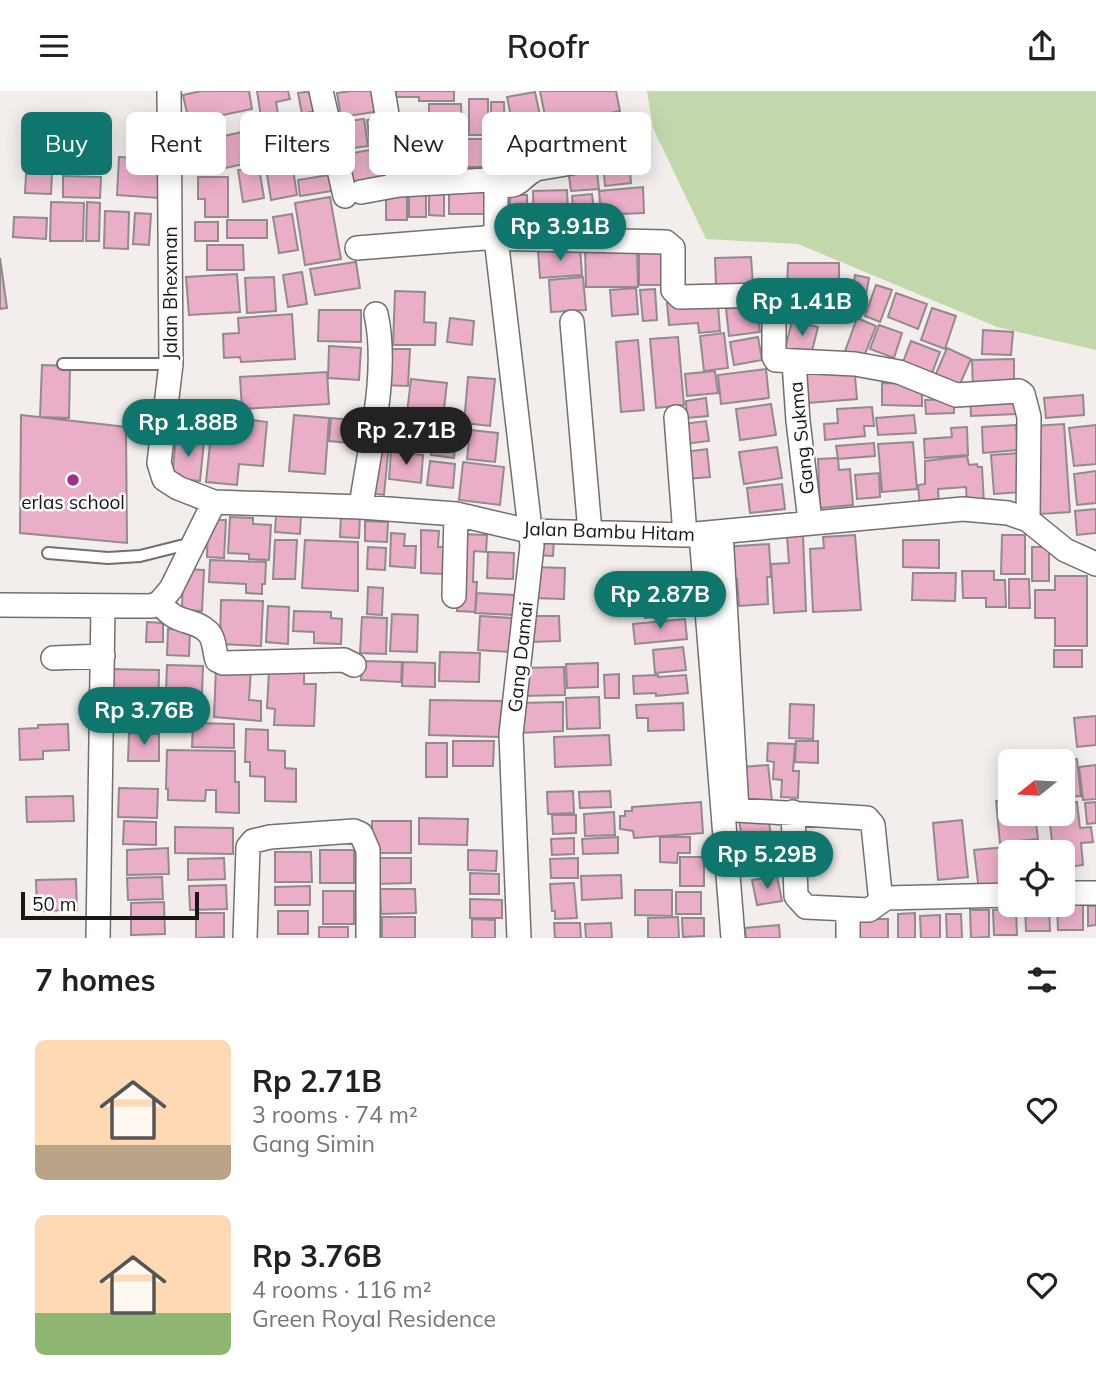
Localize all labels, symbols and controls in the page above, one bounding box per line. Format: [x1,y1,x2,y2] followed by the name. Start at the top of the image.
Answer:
[507,26,589,66] text: Roofr
[35,27,73,65] icon: menu
[1023,27,1061,65] icon: share
[21,112,112,175] chip: Buy
[126,112,226,175] chip: Rent
[240,112,355,175] chip: Filters
[369,112,468,175] chip: New
[482,112,651,175] chip: Apartment
[488,204,632,263] pin: Rp 3.91B
[510,211,610,240] text: Rp 3.91B
[158,226,182,360] street label: Jalan Bhexman
[730,279,874,338] pin: Rp 1.41B
[752,286,852,315] text: Rp 1.41B
[783,380,819,496] street label: Gang Sukma
[116,399,260,459] pin: Rp 1.88B
[138,407,238,436] text: Rp 1.88B
[334,407,478,467] pin: Rp 2.71B
[356,415,456,444] text: Rp 2.71B
[65,472,81,488] marker: erlas school
[21,490,125,514] place label: erlas school
[523,516,695,546] street label: Jalan Bambu Hitam
[588,571,732,631] pin: Rp 2.87B
[610,579,710,608] text: Rp 2.87B
[502,601,538,713] street label: Gang Damai
[72,687,216,747] pin: Rp 3.76B
[94,695,194,724] text: Rp 3.76B
[998,749,1074,826] north arrow
[998,749,1075,917] map controls
[695,831,839,891] pin: Rp 5.29B
[717,839,817,868] text: Rp 5.29B
[998,840,1075,917] button: locate
[21,889,200,921] scale bar
[32,892,76,916] text: 50 m
[35,961,156,999] text: 7 homes
[1023,961,1061,999] icon: filters
[252,1062,382,1100] text: Rp 2.71B
[91,1068,175,1152] icon: home
[1023,1091,1061,1129] icon: heart
[252,1100,418,1129] text: 3 rooms · 74 m²
[252,1129,375,1158] text: Gang Simin
[252,1237,382,1275] text: Rp 3.76B
[91,1243,175,1327] icon: home
[1023,1266,1061,1304] icon: heart
[252,1275,432,1304] text: 4 rooms · 116 m²
[252,1304,496,1333] text: Green Royal Residence

